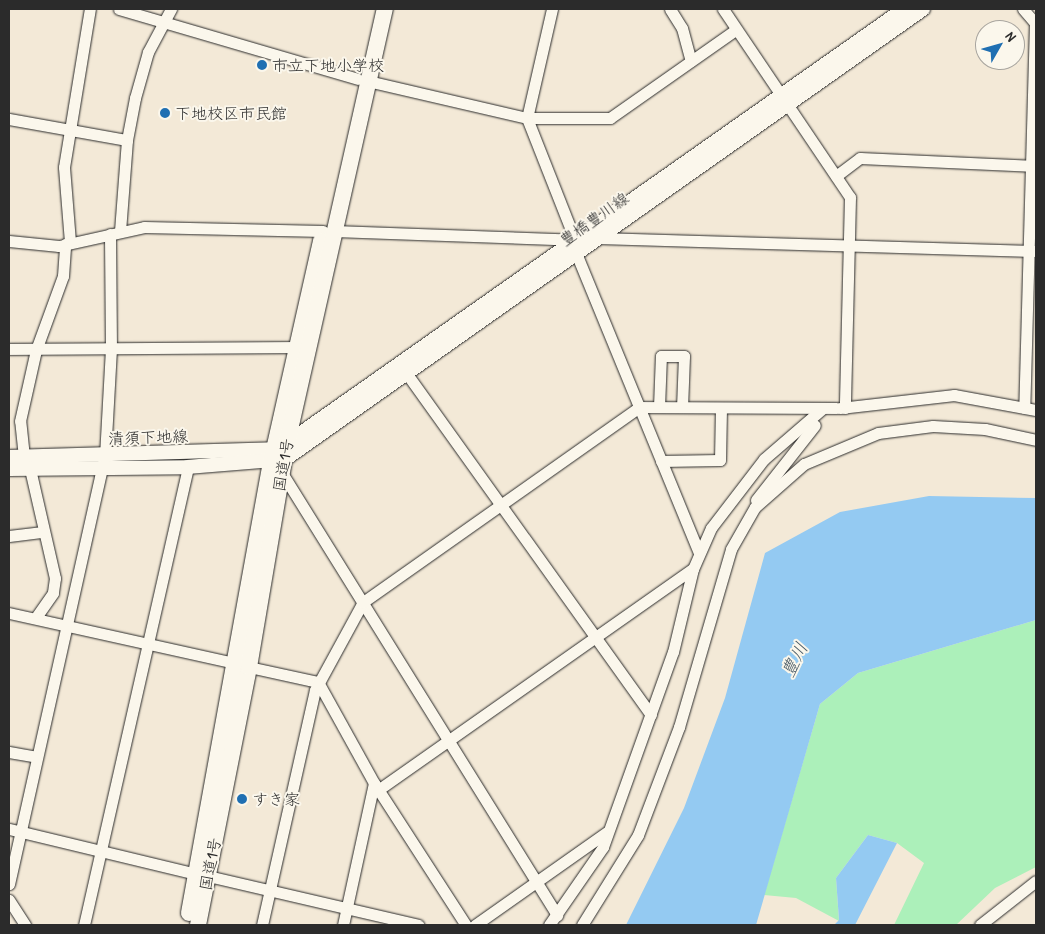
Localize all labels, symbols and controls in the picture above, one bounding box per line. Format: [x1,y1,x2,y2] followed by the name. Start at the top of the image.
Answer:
[975,20,1025,70] north arrow
[1002,27,1021,45] text: N
[272,55,384,75] place label: 市立下地小学校
[256,59,268,71] marker: 市立下地小学校
[175,103,287,123] place label: 下地校区市民館
[159,107,171,119] marker: 下地校区市民館
[556,188,632,250] street label: 豊橋豊川線
[108,426,188,448] street label: 清須下地線
[269,437,297,493] street label: 国道1号
[777,639,813,681] water label: 豊川
[252,789,300,809] place label: すき家
[236,793,248,805] marker: すき家
[195,836,225,892] street label: 国道1号

